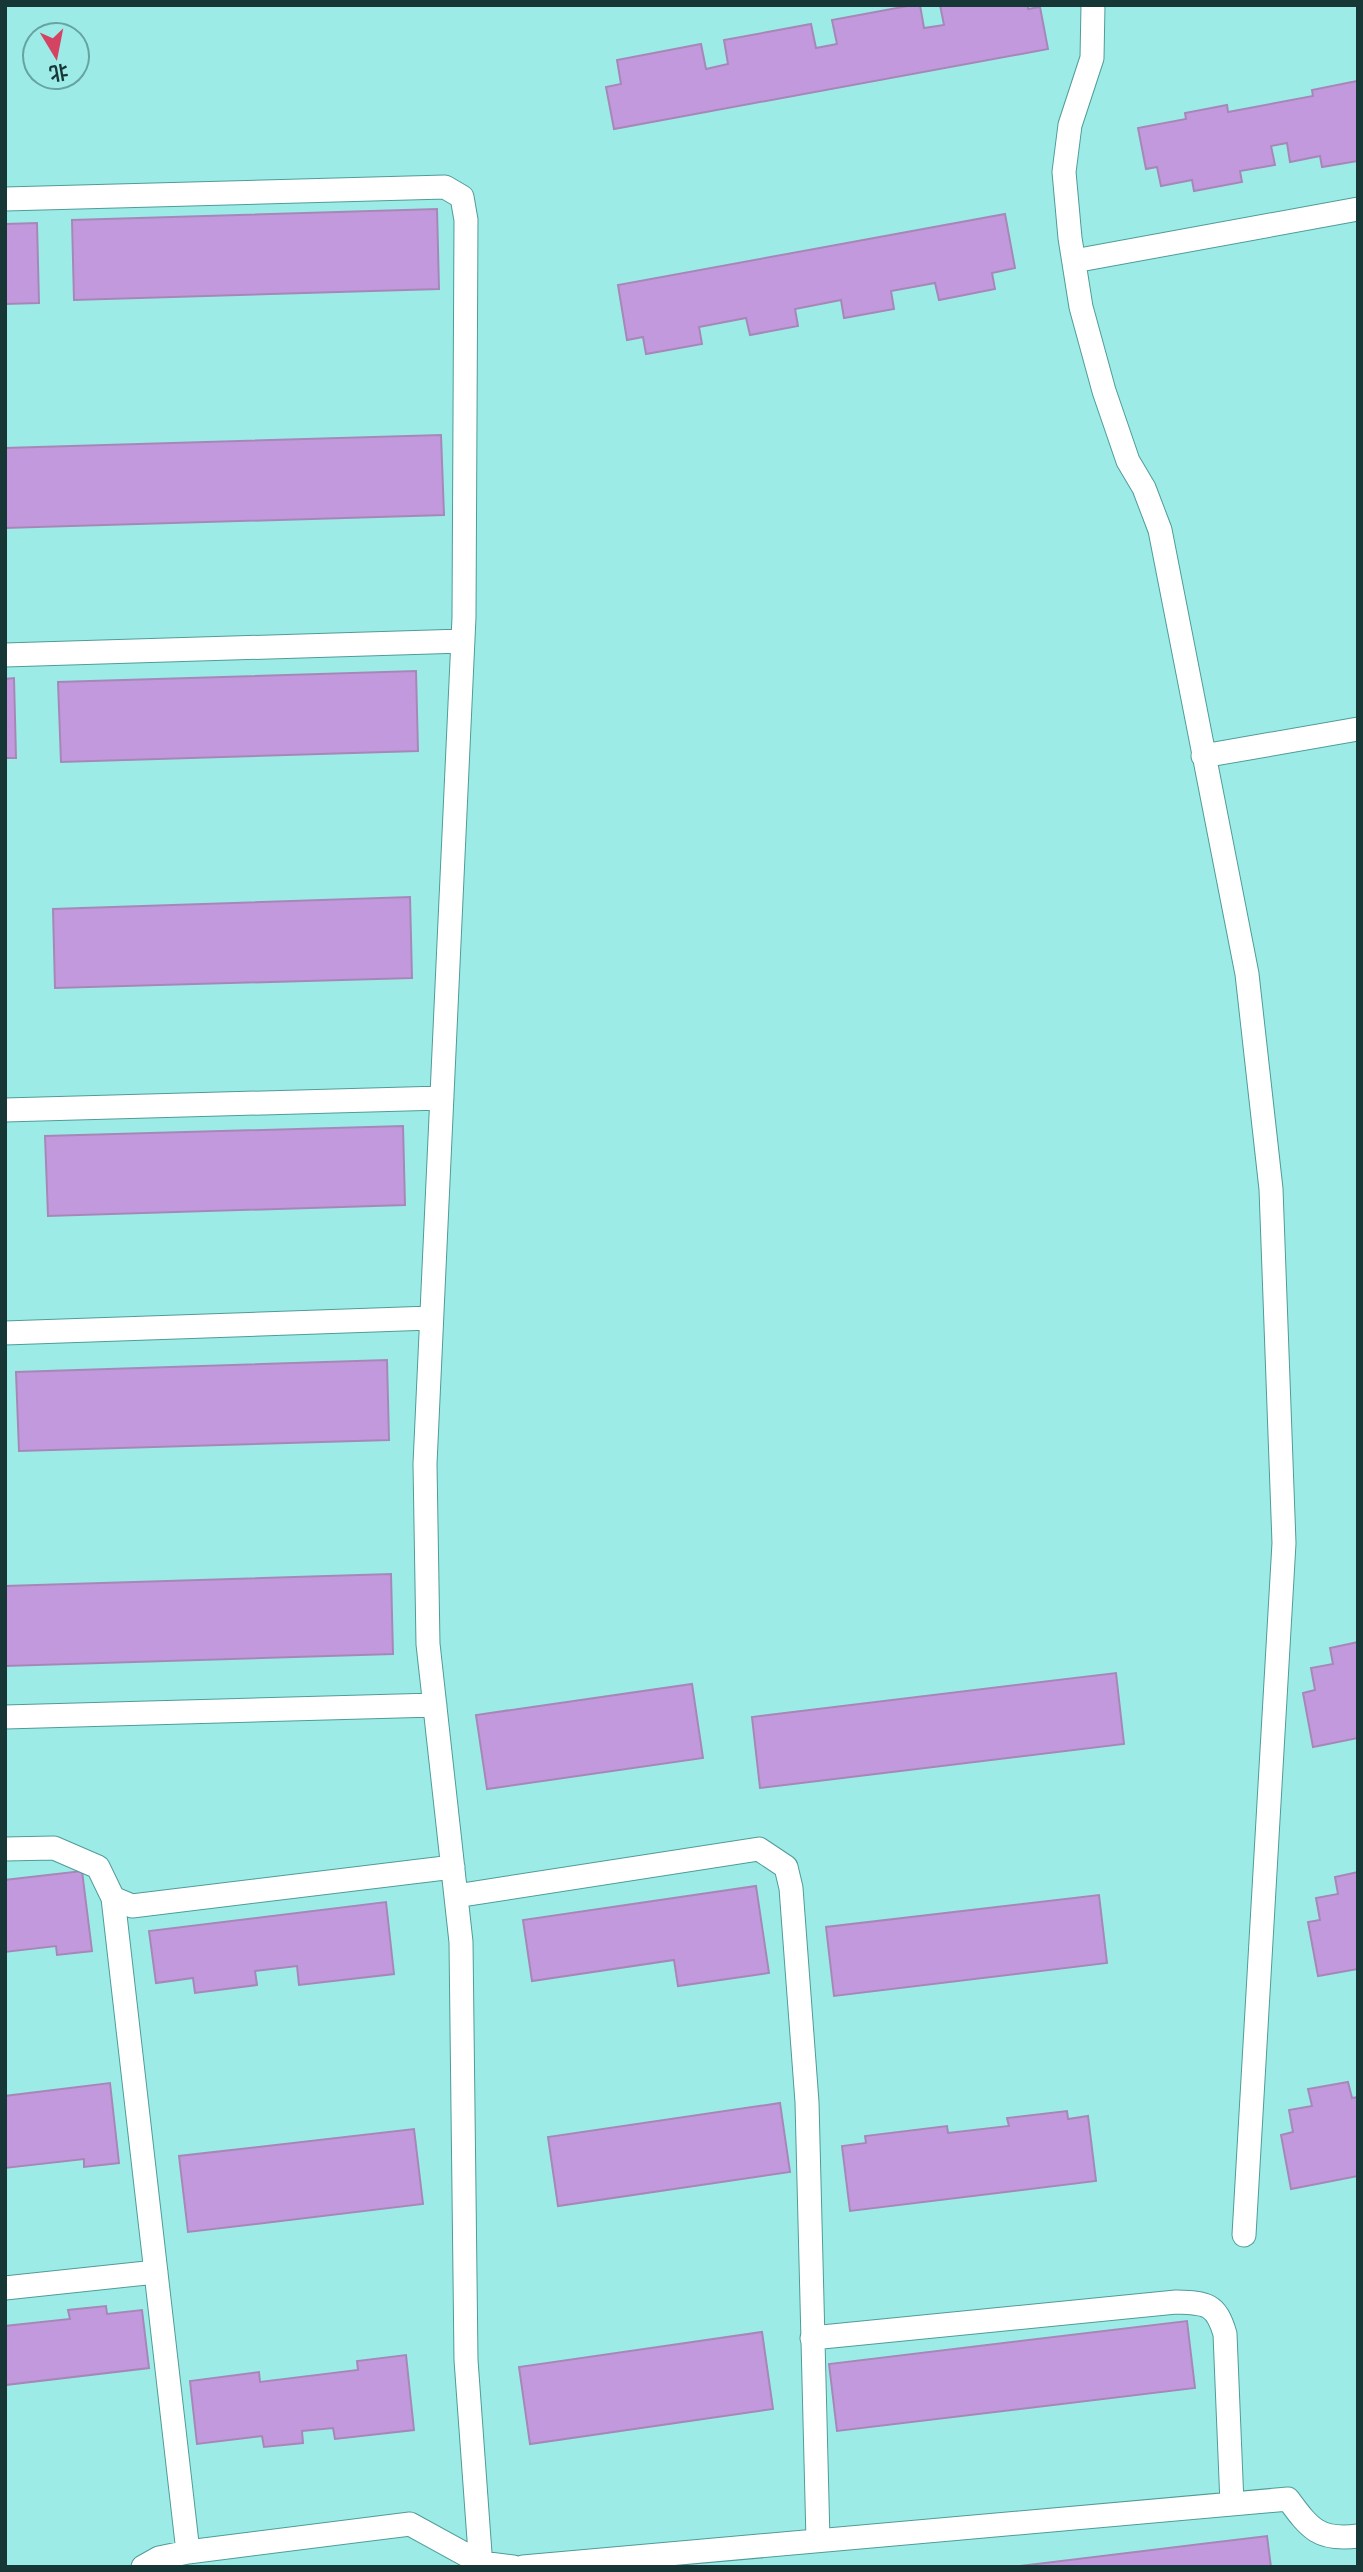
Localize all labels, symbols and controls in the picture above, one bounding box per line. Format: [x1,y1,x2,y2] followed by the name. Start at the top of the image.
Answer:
[21,21,91,91] north arrow
[48,59,70,85] text: 北

